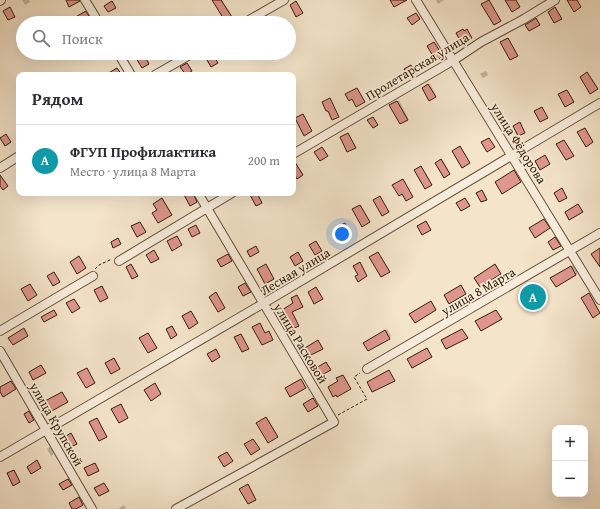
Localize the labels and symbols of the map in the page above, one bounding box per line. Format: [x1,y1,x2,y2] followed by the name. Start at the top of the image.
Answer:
[362,27,473,105] street label: Пролетарская улица
[486,98,552,188] street label: улица Фёдорова
[332,224,352,244] your location
[257,243,334,300] street label: Лесная улица
[437,262,520,321] street label: улица 8 Марта
[520,282,546,312] pin: A
[268,298,332,387] street label: улица Расковой
[24,378,88,470] street label: улица Крупской

